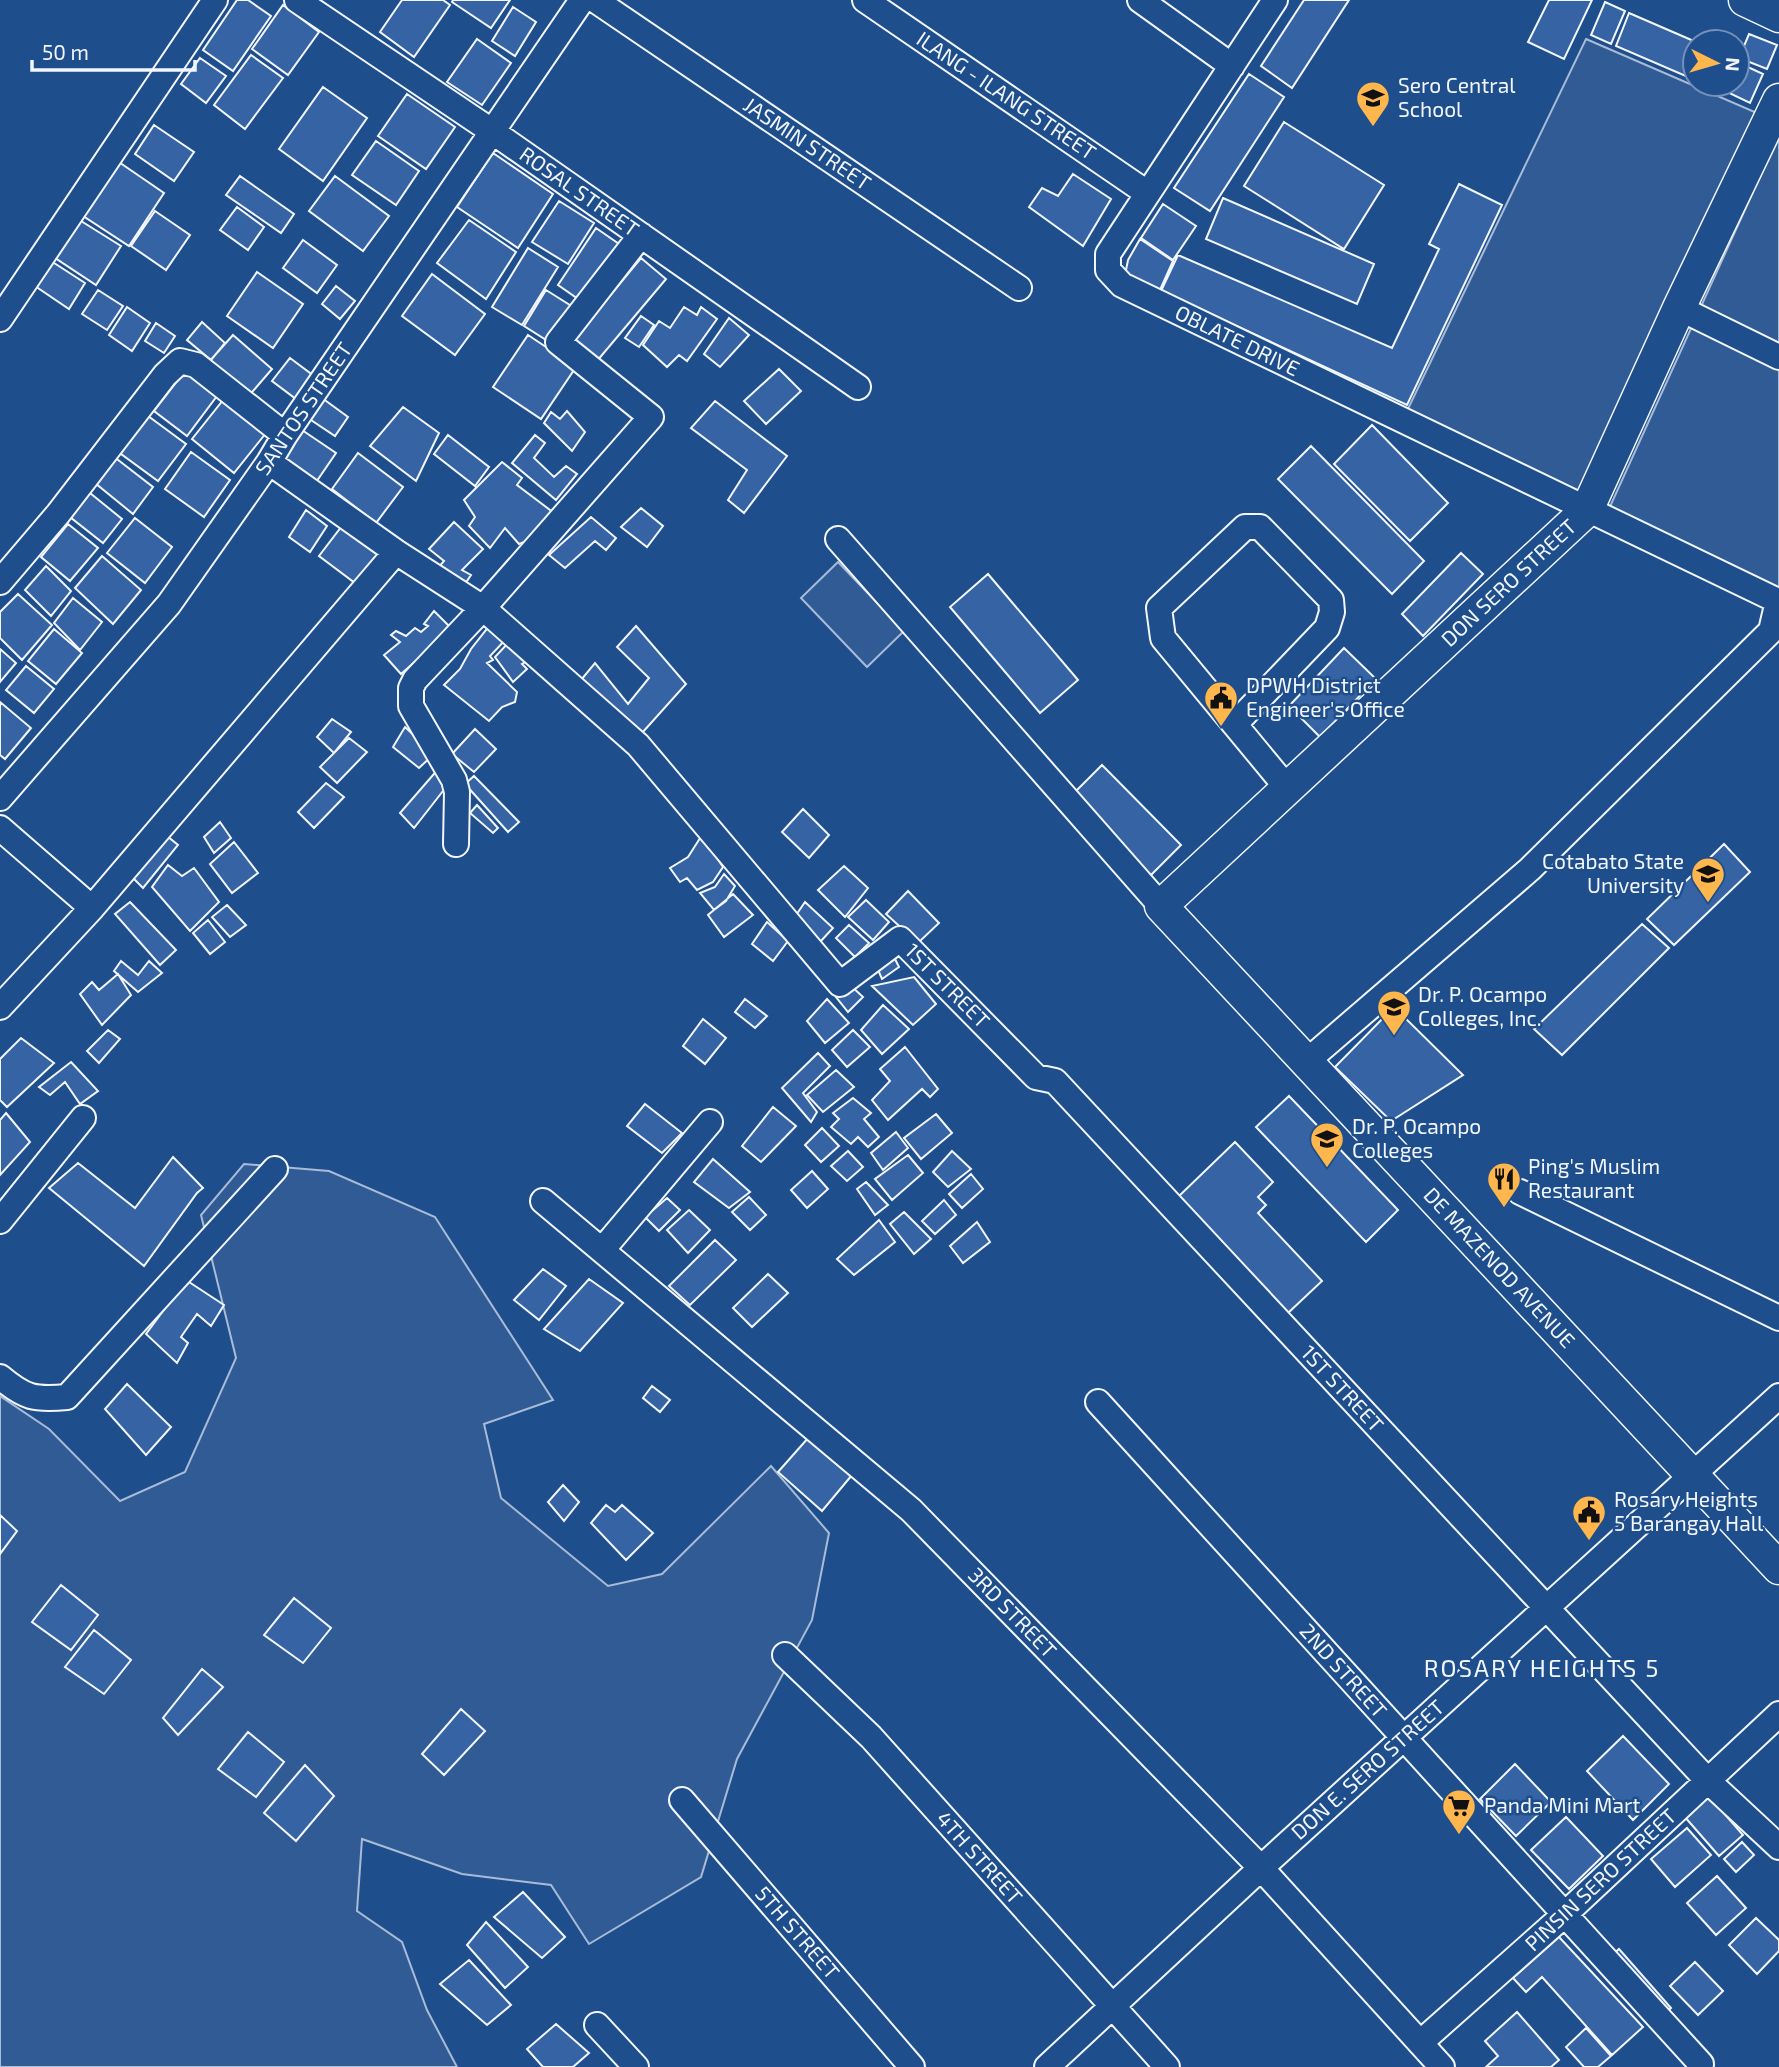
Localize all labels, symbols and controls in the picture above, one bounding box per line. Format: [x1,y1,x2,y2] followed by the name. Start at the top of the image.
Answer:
[912,25,1101,164] street label: ILANG - ILANG STREET
[32,28,194,72] scale bar
[1681,28,1751,98] north arrow
[42,39,89,64] text: 50 m
[1721,57,1745,72] text: N
[1398,72,1516,121] place label: Sero Central School
[1354,79,1392,128] school or university icon: Sero Central School
[739,91,876,195] street label: JASMIN STREET
[516,141,644,241] street label: ROSAL STREET
[1171,299,1304,381] street label: OBLATE DRIVE
[249,337,356,479] street label: SANTOS STREET
[1435,513,1581,651] street label: DON SERO STREET
[1246,672,1405,721] place label: DPWH District Engineer's Office
[1202,679,1240,728] public building icon: DPWH District Engineer's Office
[1542,848,1684,897] place label: Cotabato State University
[1689,855,1727,904] school or university icon: Cotabato State University
[901,937,996,1032] street label: 1ST STREET
[1418,981,1547,1030] place label: Dr. P. Ocampo Colleges, Inc.
[1375,988,1413,1037] school or university icon: Dr. P. Ocampo Colleges, Inc.
[1352,1113,1481,1162] place label: Dr. P. Ocampo Colleges
[1308,1120,1346,1169] school or university icon: Dr. P. Ocampo Colleges
[1528,1153,1660,1202] place label: Ping's Muslim Restaurant
[1485,1160,1523,1209] restaurant icon: Ping's Muslim Restaurant
[1419,1182,1581,1352] street label: DE MAZENOD AVENUE
[1297,1340,1389,1436] street label: 1ST STREET
[1614,1486,1764,1535] place label: Rosary Heights 5 Barangay Hall
[1570,1493,1608,1542] public building icon: Rosary Heights 5 Barangay Hall
[964,1562,1062,1662] street label: 3RD STREET
[1295,1618,1393,1722] street label: 2ND STREET
[1424,1653,1660,1682] district label: ROSARY HEIGHTS 5
[1286,1694,1448,1844] street label: DON E. SERO STREET
[1440,1787,1478,1836] supermarket icon: Panda Mini Mart
[1484,1792,1640,1817] place label: Panda Mini Mart
[1519,1802,1681,1955] street label: PINSIN SERO STREET
[932,1805,1028,1909] street label: 4TH STREET
[751,1880,845,1984] street label: 5TH STREET

